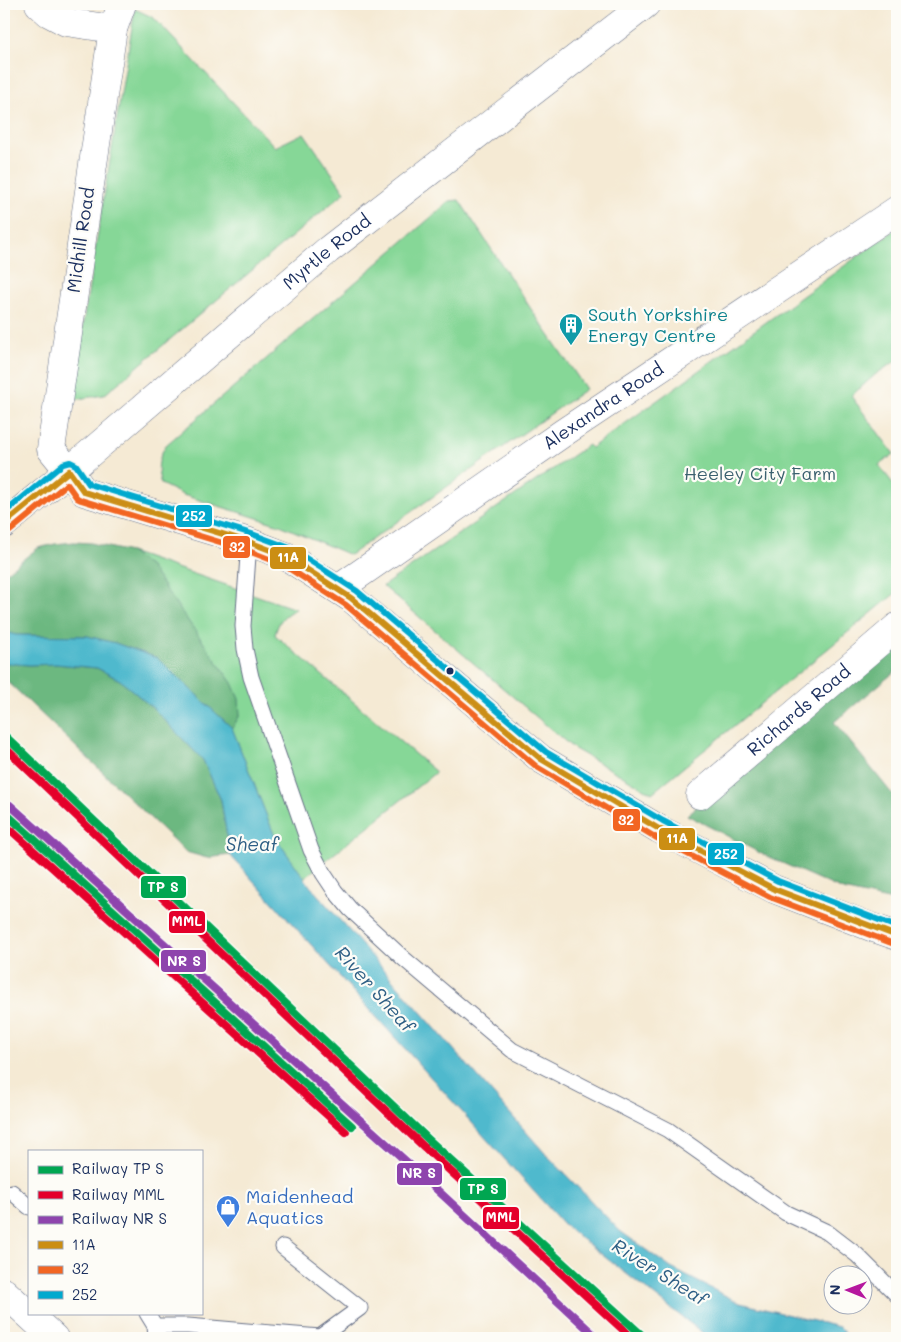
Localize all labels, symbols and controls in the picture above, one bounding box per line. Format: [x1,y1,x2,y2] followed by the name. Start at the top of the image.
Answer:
[61,185,99,294] street label: Midhill Road
[277,208,375,294] street label: Myrtle Road
[588,302,728,347] place label: South Yorkshire Energy Centre
[558,312,584,346] building icon: South Yorkshire Energy Centre
[537,356,668,455] street label: Alexandra Road
[684,461,836,485] park label: Heeley City Farm
[175,504,213,528] line badge: 252
[182,506,206,525] text: 252
[222,535,251,559] line badge: 32
[229,537,245,556] text: 32
[269,546,307,570] line badge: 11A
[277,547,299,566] text: 11A
[741,659,855,761] street label: Richards Road
[445,666,455,676] unlabelled marker
[612,808,641,832] line badge: 32
[618,810,634,829] text: 32
[658,827,696,851] line badge: 11A
[666,828,688,847] text: 11A
[226,831,280,856] water label: Sheaf
[707,842,745,866] line badge: 252
[714,844,738,863] text: 252
[140,875,187,899] line badge: TP S
[147,877,179,896] text: TP S
[168,910,206,934] line badge: MML
[172,911,202,930] text: MML
[330,940,422,1038] water label: River Sheaf
[160,949,207,973] line badge: NR S
[167,951,201,970] text: NR S
[28,1150,202,1314] legend
[72,1158,164,1178] text: Railway TP S
[396,1162,443,1186] line badge: NR S
[402,1163,436,1182] text: NR S
[459,1177,507,1201] line badge: TP S
[467,1179,499,1198] text: TP S
[72,1184,165,1204] text: Railway MML
[246,1184,354,1229] place label: Maidenhead Aquatics
[215,1194,241,1228] shop icon: Maidenhead Aquatics
[482,1206,520,1230] line badge: MML
[486,1207,516,1226] text: MML
[72,1208,167,1228] text: Railway NR S
[608,1232,714,1312] water label: River Sheaf
[72,1234,96,1254] text: 11A
[72,1258,89,1278] text: 32
[824,1264,874,1314] north arrow
[72,1284,97,1304] text: 252
[825,1284,844,1295] text: N

